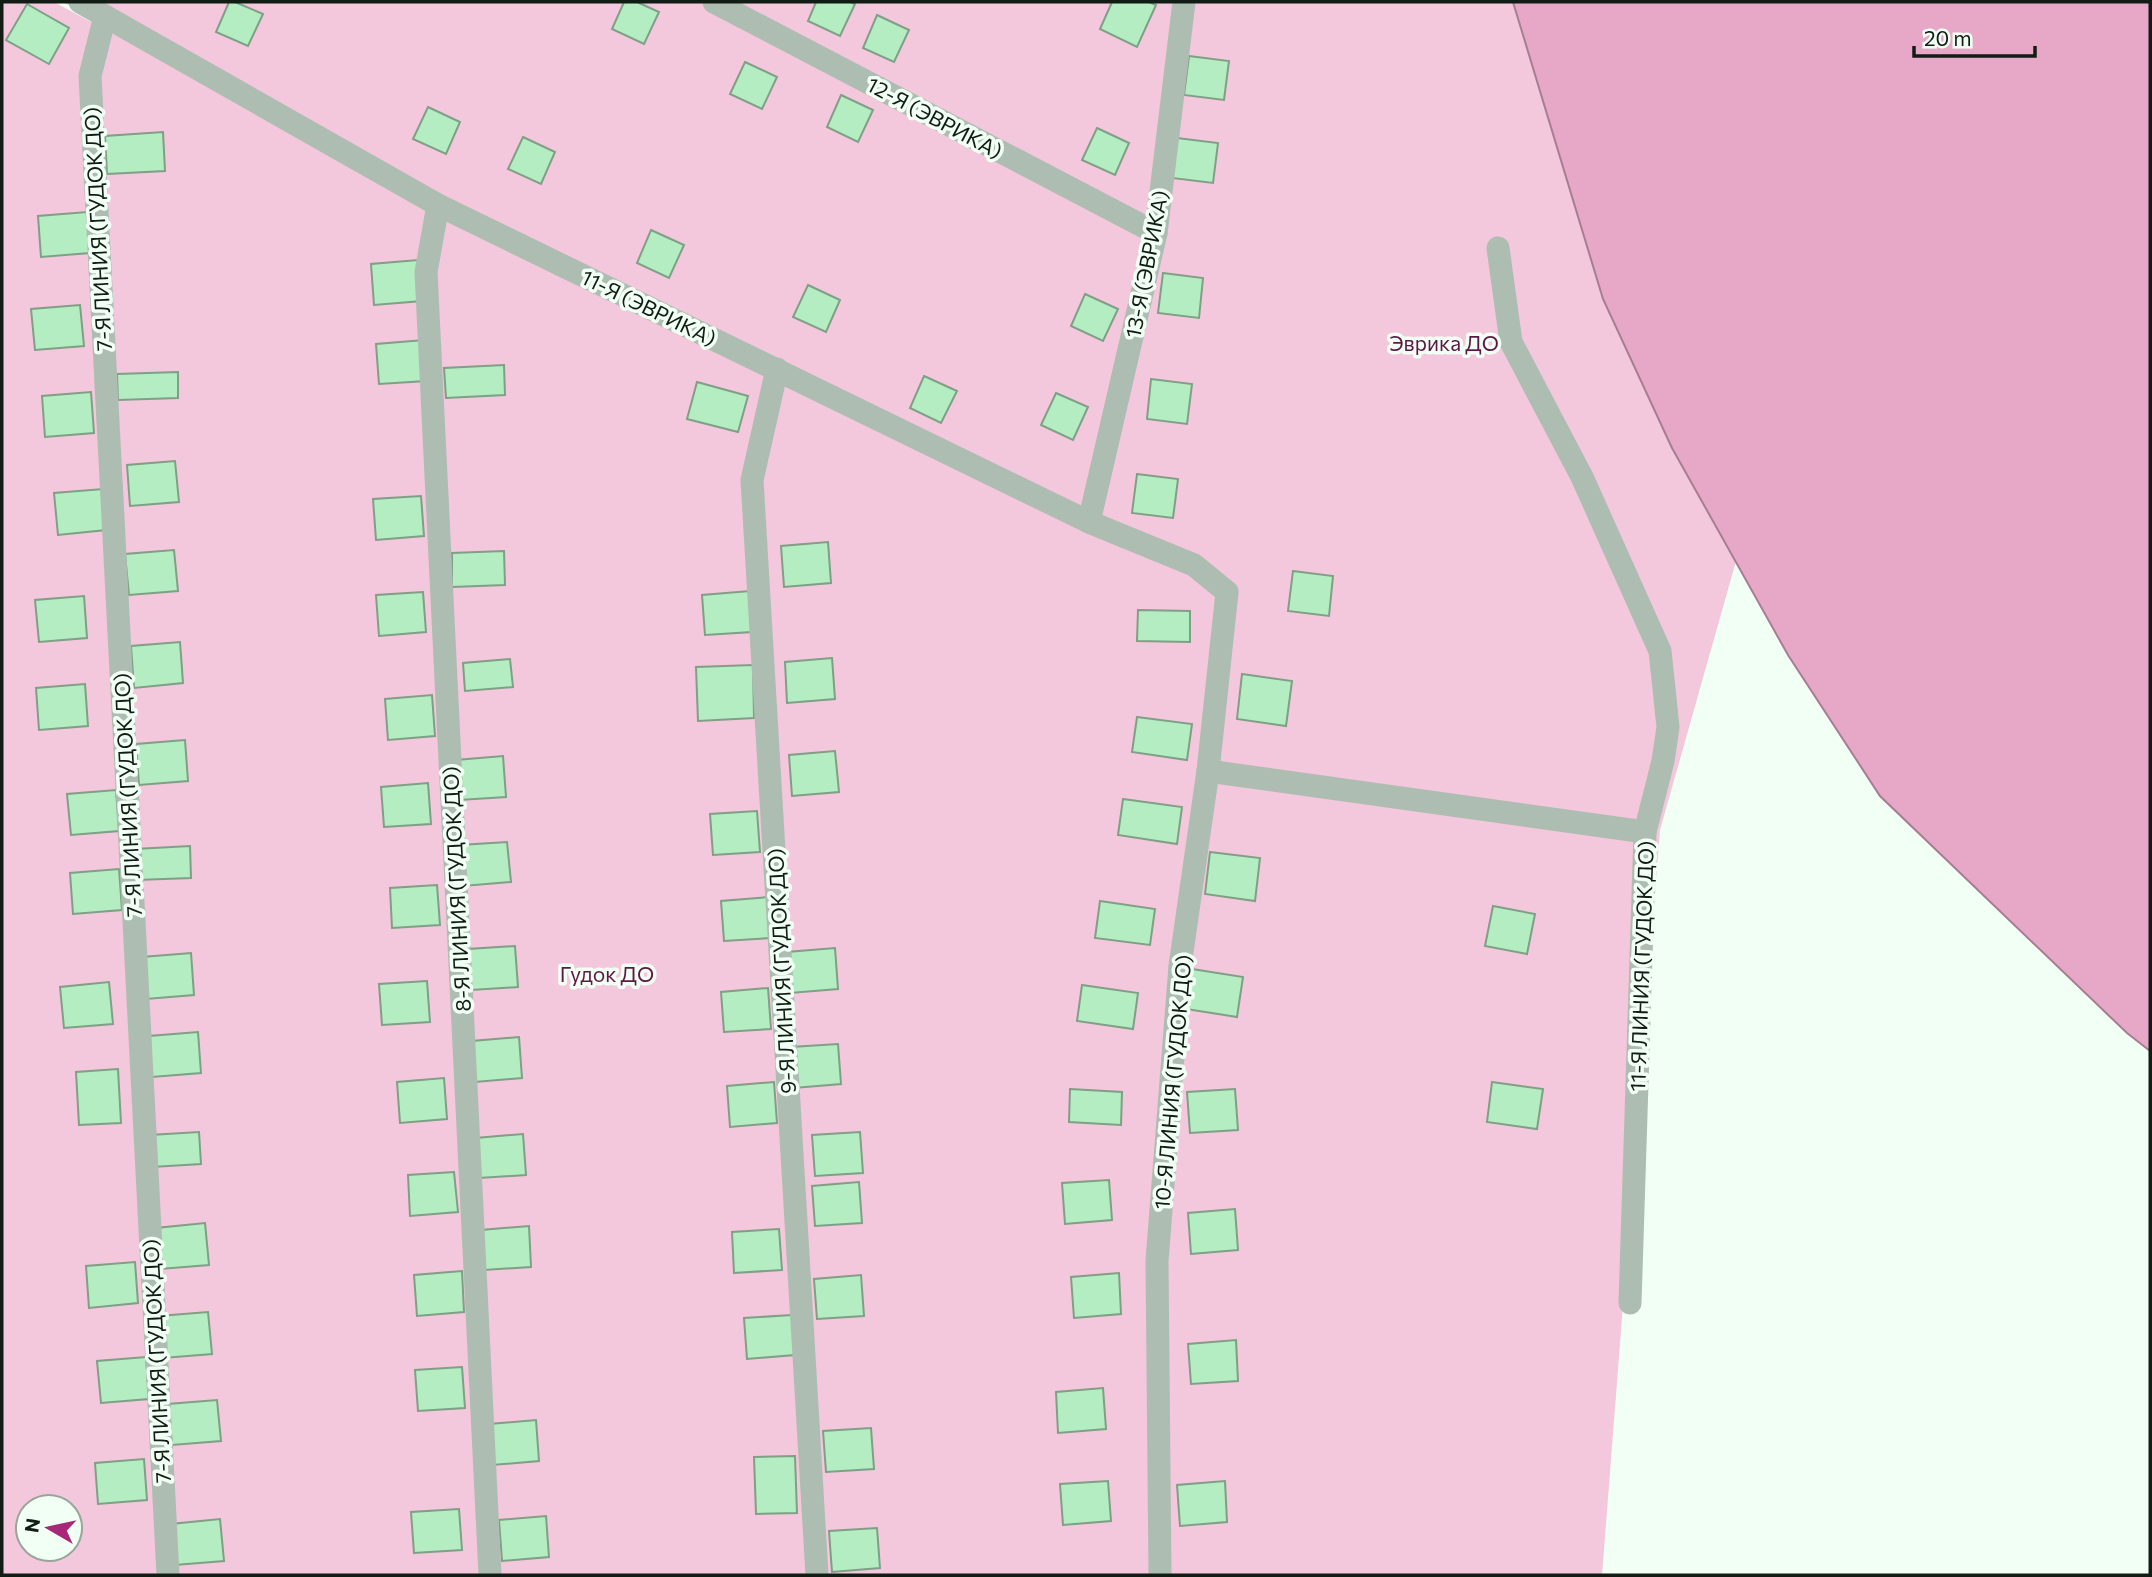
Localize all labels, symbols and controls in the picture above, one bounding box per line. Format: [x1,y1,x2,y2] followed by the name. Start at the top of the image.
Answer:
[1914,14,2035,58] scale bar
[1924,25,1972,50] text: 20 m
[863,71,1007,163] street label: 12-Я (ЭВРИКА)
[78,106,116,352] street label: 7-Я ЛИНИЯ (ГУДОК ДО)
[1119,188,1173,340] street label: 13-Я (ЭВРИКА)
[578,264,720,350] street label: 11-Я (ЭВРИКА)
[1389,330,1499,355] park label: Эврика ДО
[108,672,146,918] street label: 7-Я ЛИНИЯ (ГУДОК ДО)
[437,766,475,1012] street label: 8-Я ЛИНИЯ (ГУДОК ДО)
[1624,840,1658,1092] street label: 11-Я ЛИНИЯ (ГУДОК ДО)
[762,848,800,1094] street label: 9-Я ЛИНИЯ (ГУДОК ДО)
[1148,954,1196,1210] street label: 10-Я ЛИНИЯ (ГУДОК ДО)
[560,961,654,986] park label: Гудок ДО
[137,1238,175,1484] street label: 7-Я ЛИНИЯ (ГУДОК ДО)
[14,1493,84,1563] north arrow
[19,1516,44,1534] text: N

